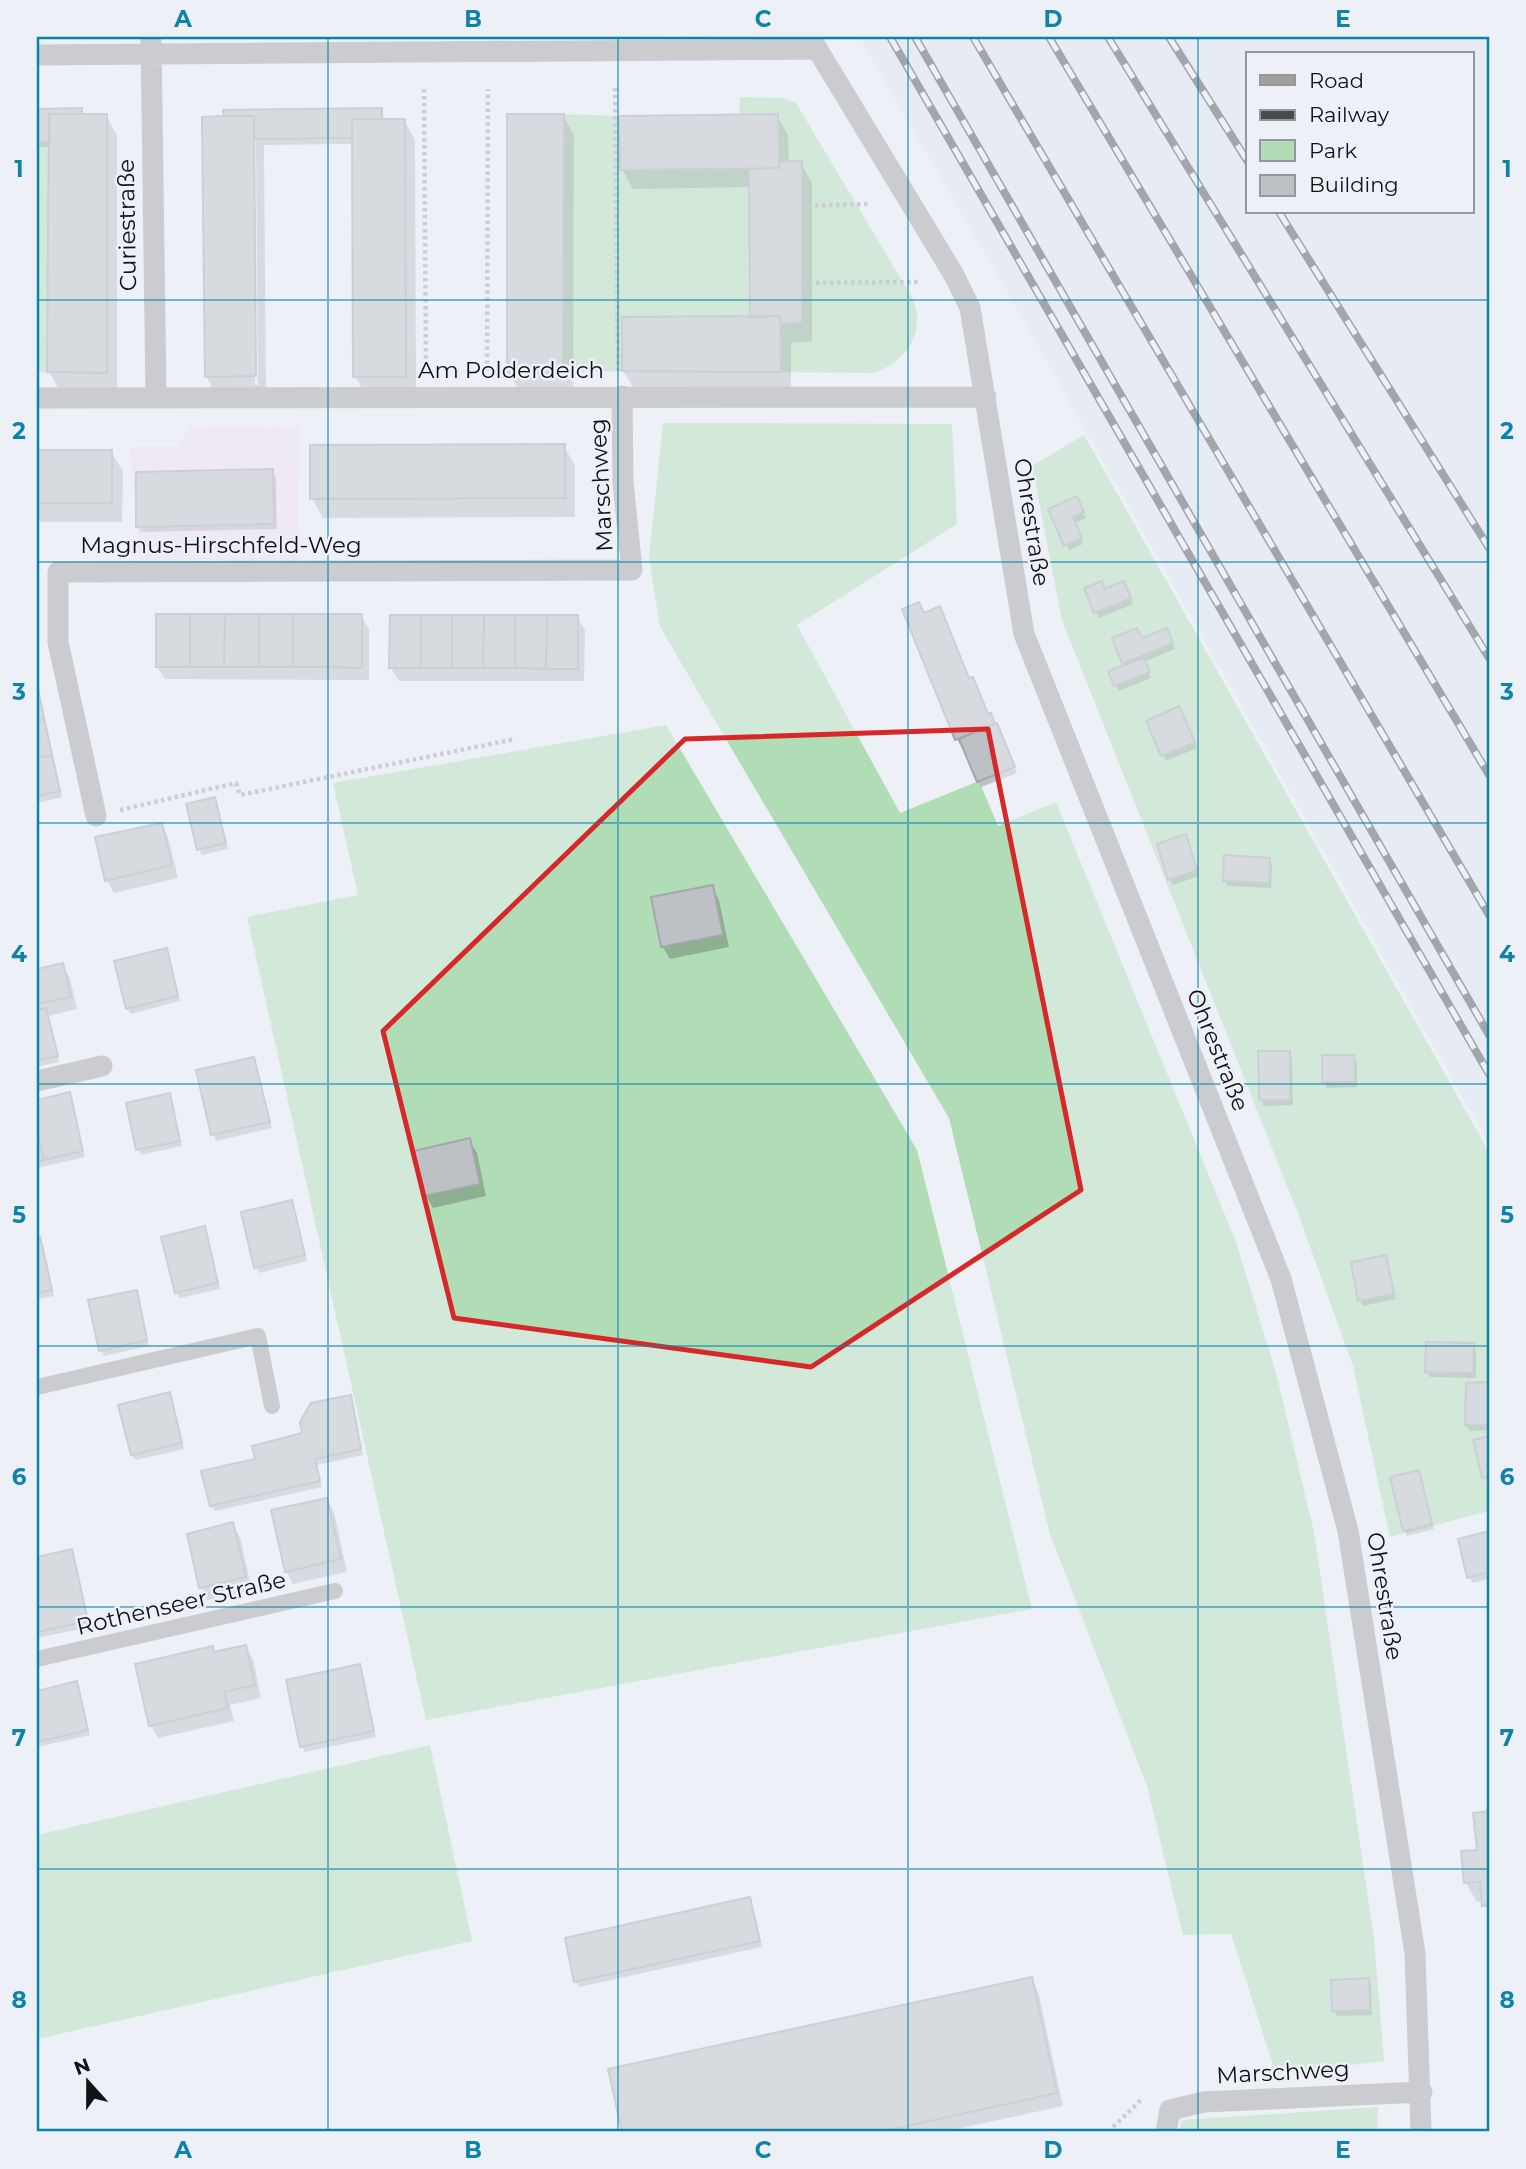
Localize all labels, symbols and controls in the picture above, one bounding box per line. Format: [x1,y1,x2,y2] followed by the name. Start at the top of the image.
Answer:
[173,5,192,33] text: A
[464,5,482,33] text: B
[755,5,772,33] text: C
[1044,5,1063,33] text: D
[1335,5,1351,33] text: E
[1246,52,1474,214] legend
[1309,68,1364,93] text: Road
[1309,102,1390,127] text: Railway
[1309,138,1357,163] text: Park
[14,155,24,183] text: 1
[1502,155,1512,183] text: 1
[112,159,142,291] street label: Curiestraße
[1309,172,1399,197] text: Building
[418,356,604,384] street label: Am Polderdeich
[12,417,26,445] text: 2
[1500,417,1514,445] text: 2
[584,418,618,552] street label: Marschweg
[1008,456,1056,588] street label: Ohrestraße
[80,531,362,559] street label: Magnus-Hirschfeld-Weg
[11,678,26,706] text: 3
[1499,678,1514,706] text: 3
[11,940,27,968] text: 4
[1499,940,1515,968] text: 4
[1181,985,1255,1115] street label: Ohrestraße
[12,1201,26,1229] text: 5
[1500,1201,1514,1229] text: 5
[12,1463,27,1491] text: 6
[1500,1463,1515,1491] text: 6
[1361,1530,1409,1662] street label: Ohrestraße
[73,1565,289,1641] street label: Rothenseer Straße
[12,1724,26,1752] text: 7
[1500,1724,1514,1752] text: 7
[11,1986,27,2014] text: 8
[1499,1986,1515,2014] text: 8
[52,2046,122,2116] north arrow
[71,2053,93,2080] text: N
[1216,2055,1350,2089] street label: Marschweg
[173,2136,192,2164] text: A
[464,2136,482,2164] text: B
[755,2136,772,2164] text: C
[1044,2136,1063,2164] text: D
[1335,2136,1351,2164] text: E

